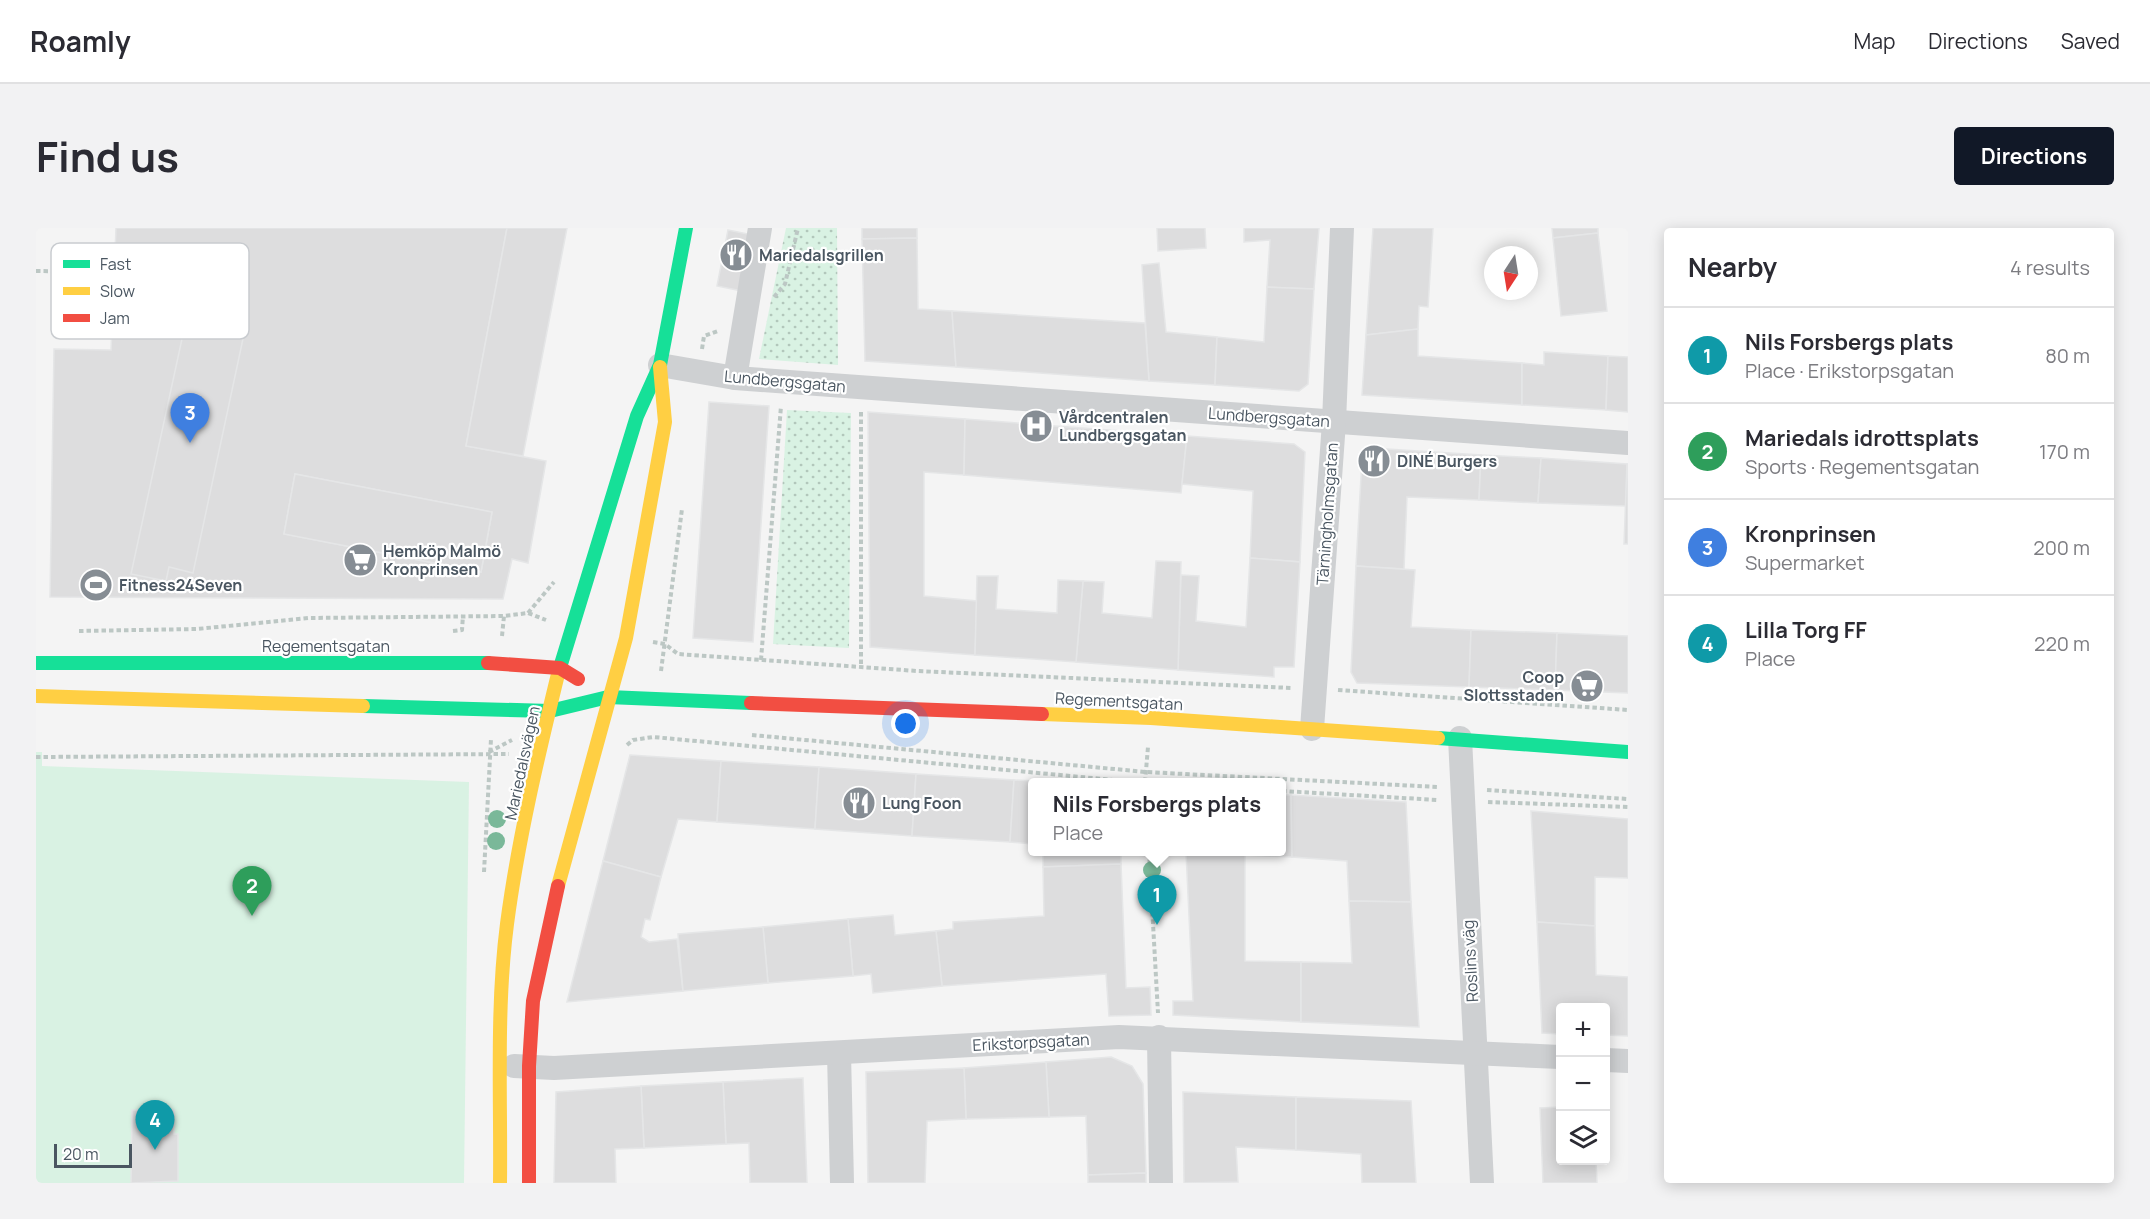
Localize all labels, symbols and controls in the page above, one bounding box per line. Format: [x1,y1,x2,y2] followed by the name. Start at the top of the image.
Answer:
[30,22,131,60] text: Roamly
[1854,27,1895,55] text: Map
[1928,27,2028,55] text: Directions
[2061,27,2120,55] text: Saved
[36,127,179,185] text: Find us
[1954,127,2114,185] button: Directions
[718,237,754,273] restaurant icon: Mariedalsgrillen
[51,243,249,339] legend
[759,244,884,266] place label: Mariedalsgrillen
[1484,246,1538,300] north arrow
[1688,249,1777,285] text: Nearby
[100,253,131,275] text: Fast
[2010,254,2090,281] text: 4 results
[100,280,135,302] text: Slow
[100,307,130,329] text: Jam
[1745,327,1953,357] text: Nils Forsbergs plats
[1703,342,1712,369] text: 1
[2045,342,2090,369] text: 80 m
[1745,357,1954,384] text: Place · Erikstorpsgatan
[723,365,847,397] street label: Lundbergsgatan
[170,394,210,443] pin: 3
[1207,402,1331,432] street label: Lundbergsgatan
[1059,406,1187,446] place label: Vårdcentralen Lundbergsgatan
[1018,408,1054,444] hospital icon: Vårdcentralen Lundbergsgatan
[1745,423,1979,453] text: Mariedals idrottsplats
[1702,438,1713,465] text: 2
[2039,438,2090,465] text: 170 m
[1311,442,1343,586] street label: Tärningholmsgatan
[1356,443,1392,479] restaurant icon: DINÉ Burgers
[1397,450,1497,472] place label: DINÉ Burgers
[1745,453,1979,480] text: Sports · Regementsgatan
[1745,519,1876,549] text: Kronprinsen
[1702,534,1713,561] text: 3
[2033,534,2090,561] text: 200 m
[383,540,501,580] place label: Hemköp Malmö Kronprinsen
[342,542,378,578] supermarket icon: Hemköp Malmö Kronprinsen
[1745,549,1865,576] text: Supermarket
[78,567,114,603] sports icon: Fitness24Seven
[119,574,242,596] place label: Fitness24Seven
[1745,615,1867,645] text: Lilla Torg FF
[1701,630,1714,657] text: 4
[2034,630,2090,657] text: 220 m
[262,635,390,657] street label: Regementsgatan
[1745,645,1795,672] text: Place
[1463,666,1564,706] place label: Coop Slottsstaden
[1569,668,1605,704] supermarket icon: Coop Slottsstaden
[1054,687,1184,715] street label: Regementsgatan
[499,704,545,822] street label: Mariedalsvägen
[891,709,920,738] your location
[1028,778,1286,856] popup
[841,785,877,821] restaurant icon: Lung Foon
[1053,789,1261,819] text: Nils Forsbergs plats
[882,792,962,814] place label: Lung Foon
[1053,819,1103,846] text: Place
[232,866,272,916] pin: 2
[1138,876,1176,925] pin: 1
[1457,919,1483,1003] street label: Roslins väg
[1556,1003,1610,1165] map controls
[1556,1003,1610,1057] button: +
[972,1028,1090,1056] street label: Erikstorpsgatan
[1556,1057,1610,1111] button: −
[136,1100,174,1150] pin: 4
[1556,1111,1610,1165] button: layers
[54,1141,132,1168] scale bar
[63,1143,99,1165] text: 20 m

